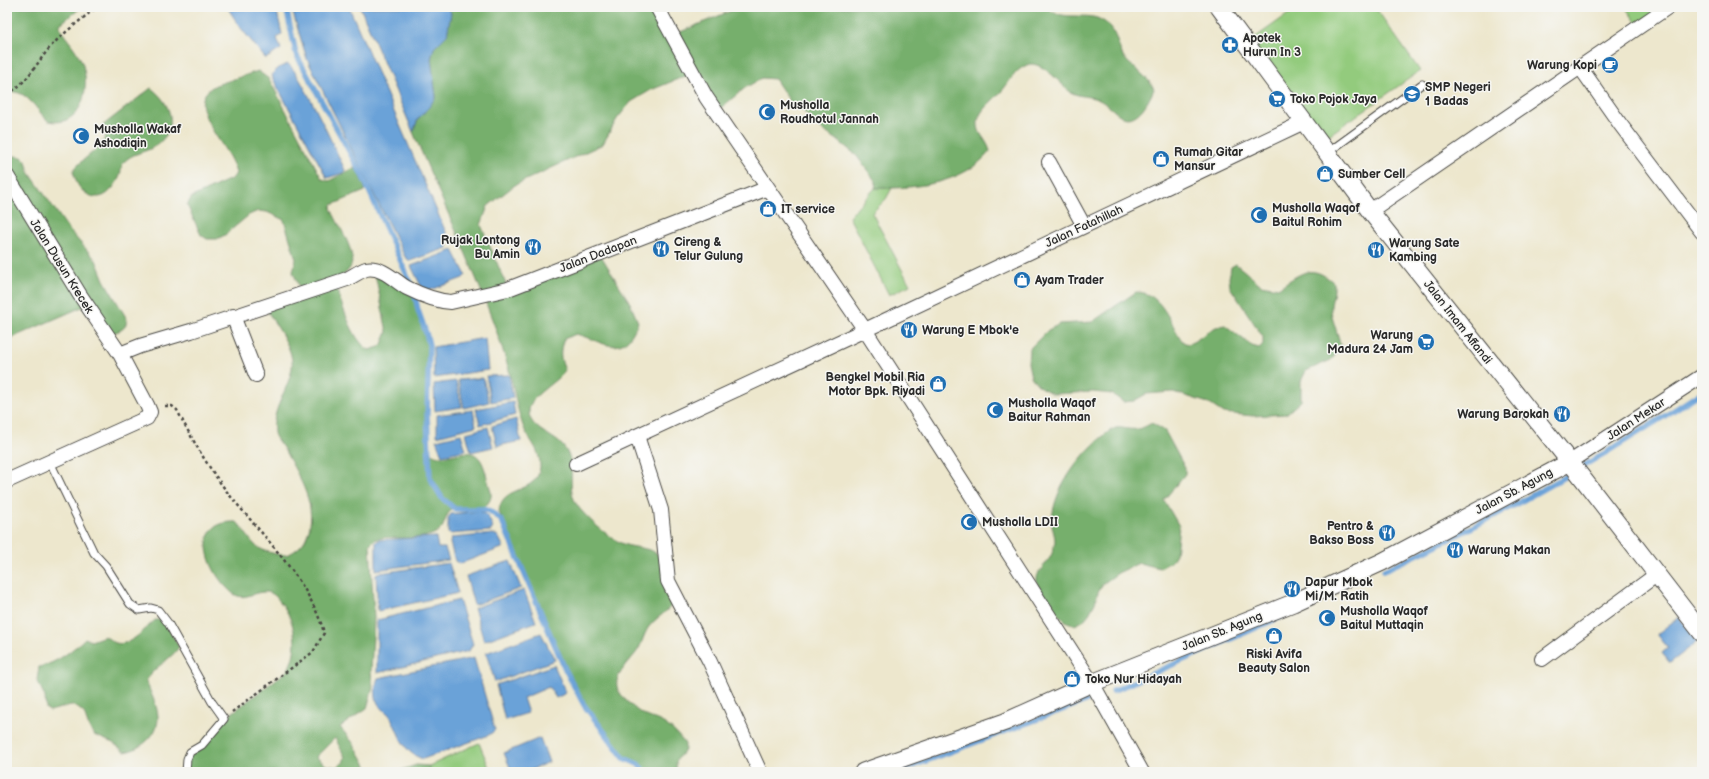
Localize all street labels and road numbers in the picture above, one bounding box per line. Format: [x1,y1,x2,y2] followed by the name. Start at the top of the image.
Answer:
[1043,202,1126,251] street label: Jalan Fatahillah
[26,216,97,316] street label: Jalan Dusun Krecek
[557,233,639,276] street label: Jalan Dadapan
[1420,277,1495,367] street label: Jalan Imam Affandi
[1604,395,1669,444] street label: Jalan Mekar
[1473,465,1556,518] street label: Jalan Sb. Agung
[1180,608,1265,654] street label: Jalan Sb. Agung

